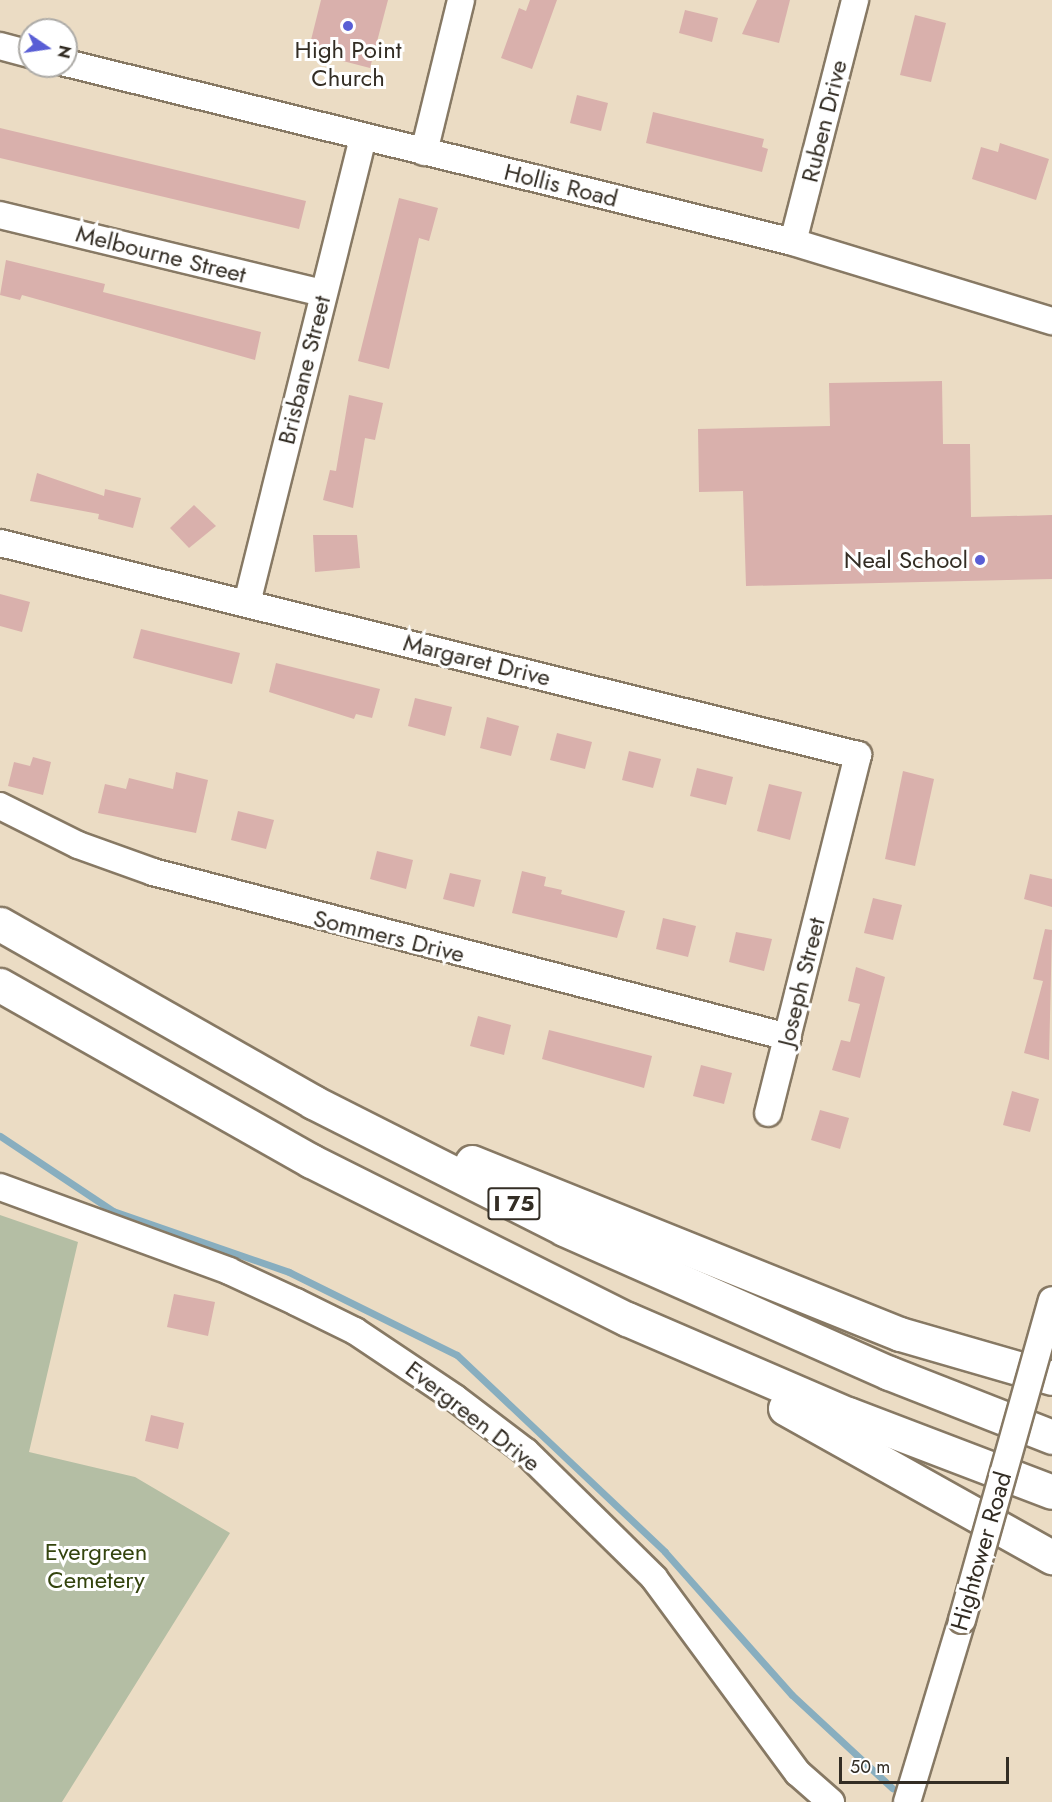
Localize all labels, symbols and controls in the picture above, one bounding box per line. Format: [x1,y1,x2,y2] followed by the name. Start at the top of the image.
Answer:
[18,18,78,78] north arrow
[341,19,355,33] marker: High Point Church
[294,36,402,92] place label: High Point Church
[51,43,77,60] text: N
[795,57,853,185] street label: Ruben Drive
[501,157,621,213] street label: Hollis Road
[73,219,249,289] street label: Melbourne Street
[272,293,336,447] street label: Brisbane Street
[844,546,968,574] place label: Neal School
[973,553,987,567] marker: Neal School
[400,628,554,692] street label: Margaret Drive
[311,903,467,969] street label: Sommers Drive
[771,915,831,1049] street label: Joseph Street
[487,1185,541,1223] road number: I 75
[400,1354,546,1478] street label: Evergreen Drive
[945,1468,1017,1634] street label: Hightower Road
[45,1538,147,1594] park label: Evergreen Cemetery
[842,1745,1012,1783] scale bar
[850,1754,890,1780] text: 50 m

